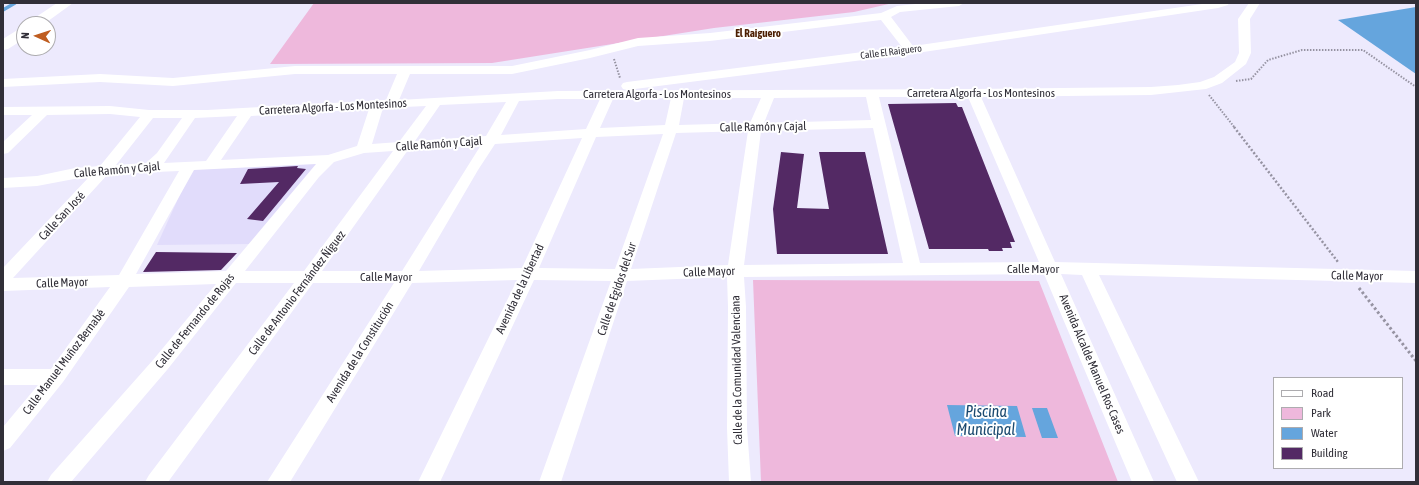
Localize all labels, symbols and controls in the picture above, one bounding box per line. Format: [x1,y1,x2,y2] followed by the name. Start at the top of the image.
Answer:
[16,16,56,56] north arrow
[735,27,781,41] district label: El Raiguero
[19,32,31,39] text: N
[860,42,922,62] street label: Calle El Raiguero
[907,86,1055,100] street label: Carretera Algorfa - Los Montesinos
[583,87,731,101] street label: Carretera Algorfa - Los Montesinos
[259,96,407,118] street label: Carretera Algorfa - Los Montesinos
[720,119,806,135] street label: Calle Ramón y Cajal
[395,134,483,154] street label: Calle Ramón y Cajal
[73,159,161,181] street label: Calle Ramón y Cajal
[36,189,88,243] street label: Calle San José
[245,228,349,358] street label: Calle de Antonio Fernández Ñíguez
[594,240,640,338] street label: Calle de Egidos del Sur
[493,242,547,336] street label: Avenida de la Libertad
[1007,262,1059,276] street label: Calle Mayor
[683,264,735,280] street label: Calle Mayor
[1331,268,1383,284] street label: Calle Mayor
[360,270,412,284] street label: Calle Mayor
[152,271,238,371] street label: Calle de Fernando de Rojas
[36,275,88,291] street label: Calle Mayor
[1056,292,1128,436] street label: Avenida Alcalde Manuel Ros Cases
[728,295,746,445] street label: Calle de la Comunidad Valenciana
[323,299,397,405] street label: Avenida de la Constitución
[20,306,108,418] street label: Calle Manuel Muñoz Bernabé
[1273,377,1403,469] legend
[1311,386,1334,400] text: Road
[957,402,1015,440] water label: Piscina Municipal
[1311,406,1331,420] text: Park
[1311,426,1337,440] text: Water
[1311,446,1348,460] text: Building

